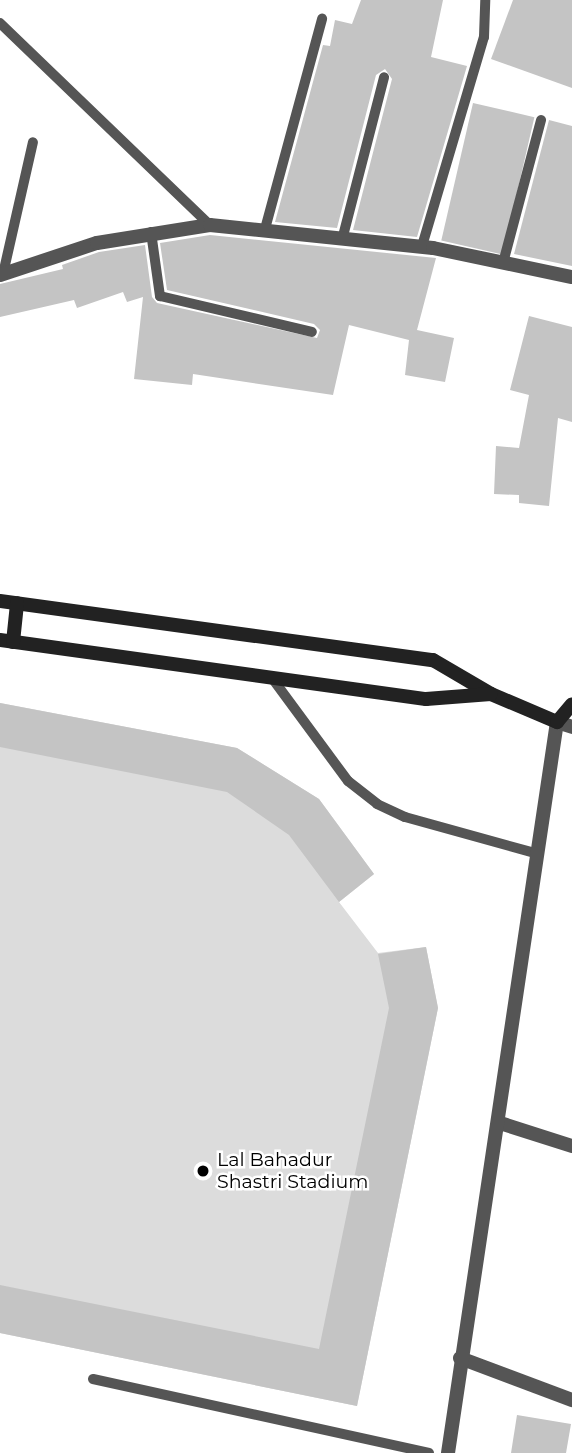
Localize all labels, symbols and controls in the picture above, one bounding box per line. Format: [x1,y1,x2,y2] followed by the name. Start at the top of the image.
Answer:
[217,1149,368,1193] place label: Lal Bahadur Shastri Stadium
[195,1163,211,1179] marker: Lal Bahadur Shastri Stadium

